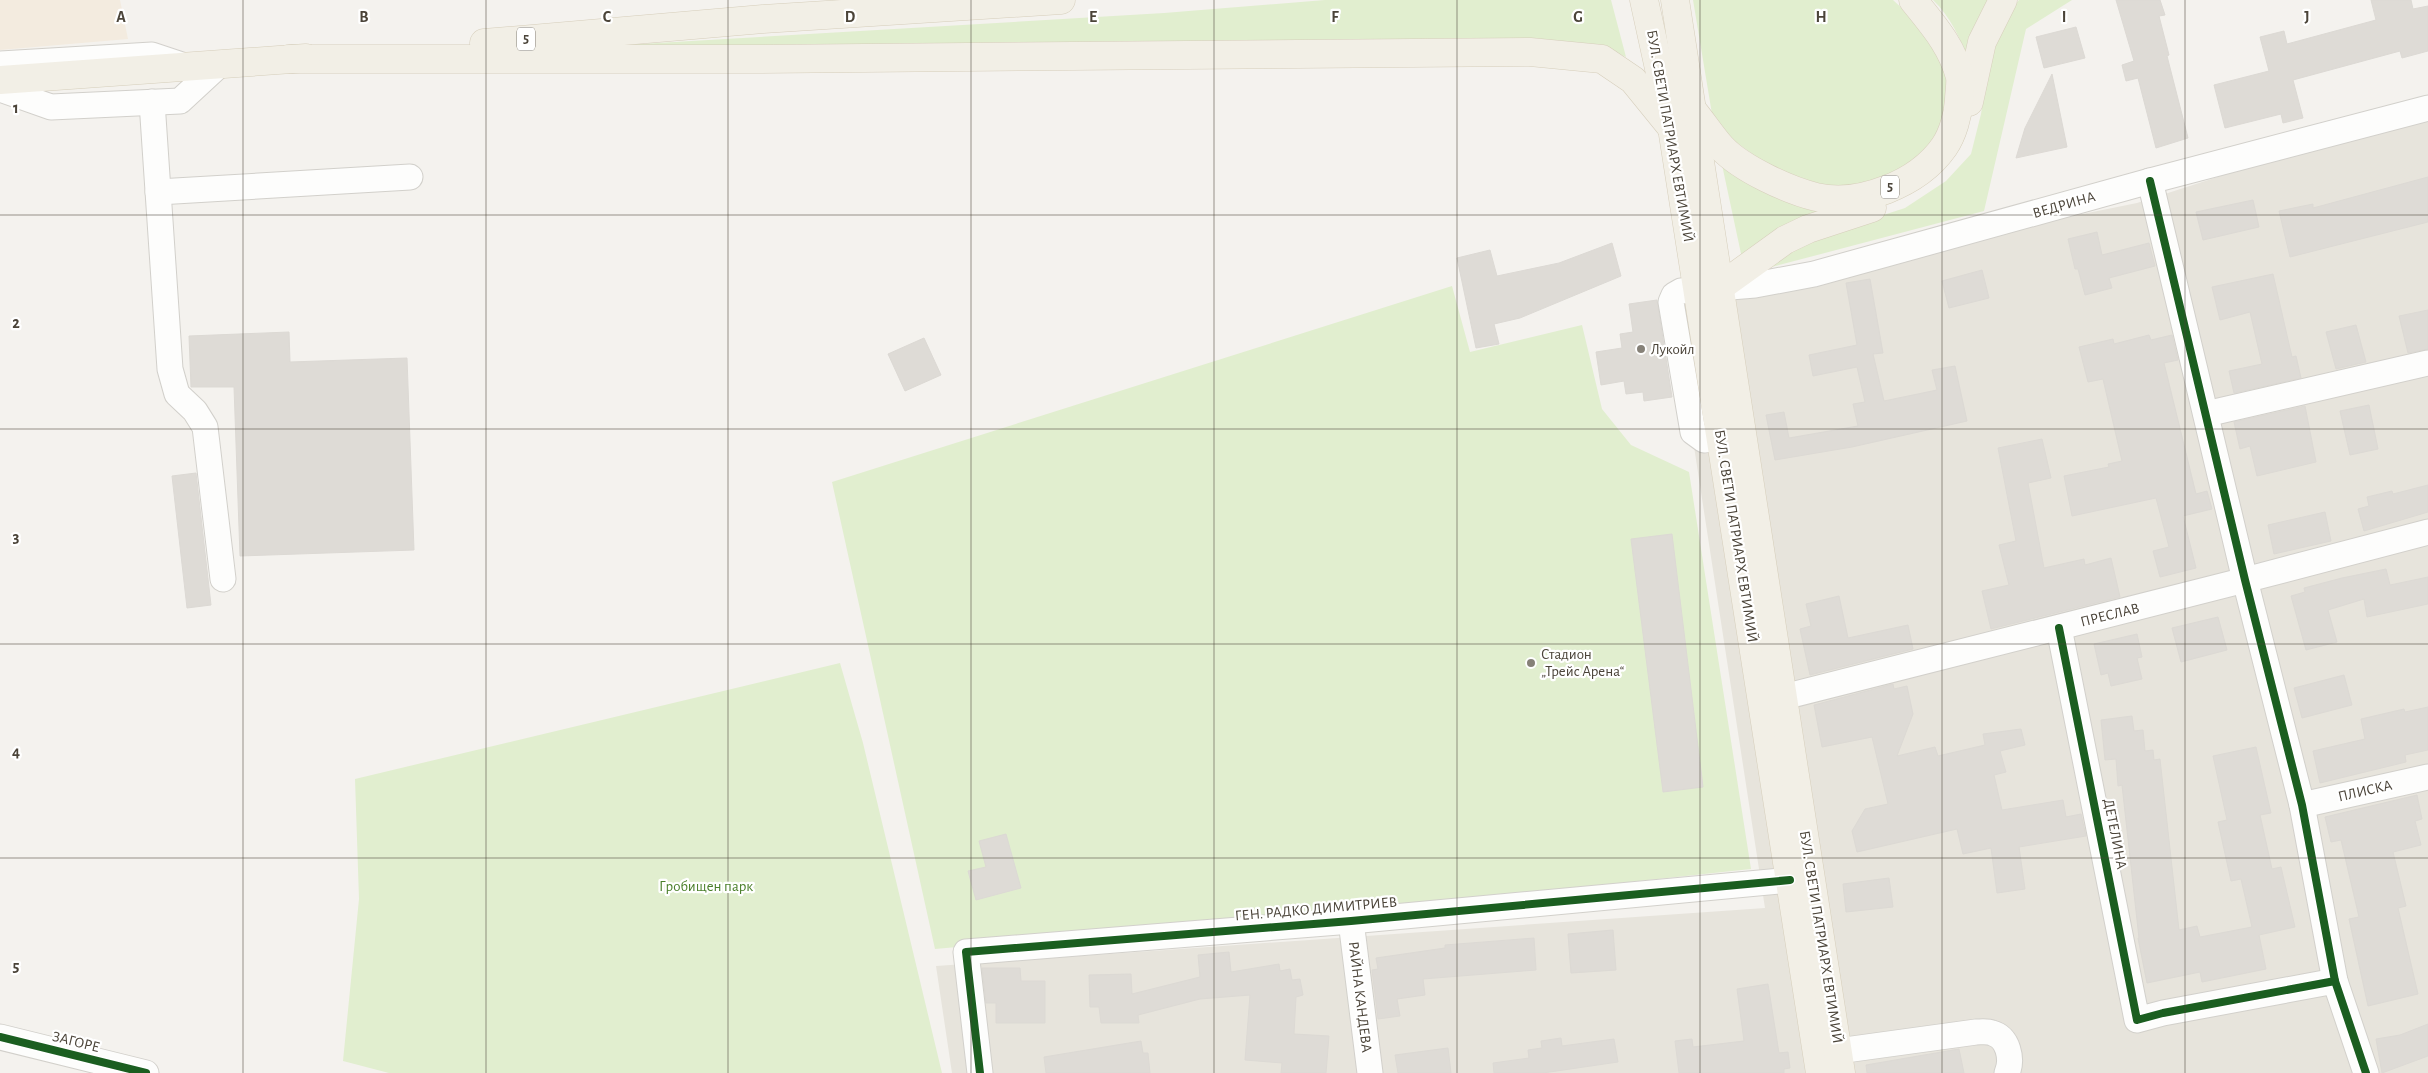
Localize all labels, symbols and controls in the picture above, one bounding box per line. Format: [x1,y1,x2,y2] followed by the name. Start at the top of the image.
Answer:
[116,9,126,25] text: A
[359,9,369,25] text: B
[603,9,612,25] text: C
[845,9,856,25] text: D
[1089,9,1097,25] text: E
[1331,9,1339,25] text: F
[1573,9,1583,25] text: G
[1815,9,1827,25] text: H
[2062,9,2066,25] text: I
[2304,9,2310,25] text: J
[517,28,535,50] road number: 5
[1644,29,1696,243] street label: БУЛ. СВЕТИ ПАТРИАРХ ЕВТИМИЙ
[13,100,19,116] text: 1
[1881,176,1899,198] road number: 5
[2031,189,2097,221] street label: ВЕДРИНА
[12,315,20,331] text: 2
[1651,342,1695,357] place label: Лукойл
[1635,343,1647,355] marker: Лукойл
[1712,429,1760,643] street label: БУЛ. СВЕТИ ПАТРИАРХ ЕВТИМИЙ
[13,529,20,545] text: 3
[2079,600,2141,630] street label: ПРЕСЛАВ
[1541,647,1625,679] place label: Стадион „Трейс Арена“
[1525,657,1537,669] marker: Стадион „Трейс Арена“
[12,744,20,760] text: 4
[2336,777,2394,805] street label: ПЛИСКА
[2101,797,2129,871] street label: ДЕТЕЛИНА
[1797,830,1845,1044] street label: БУЛ. СВЕТИ ПАТРИАРХ ЕВТИМИЙ
[659,879,753,894] park label: Гробищен парк
[1234,894,1398,924] street label: ГЕН. РАДКО ДИМИТРИЕВ
[1346,941,1374,1054] street label: РАЙНА КАНДЕВА
[13,958,20,974] text: 5
[51,1029,101,1055] street label: ЗАГОРЕ

